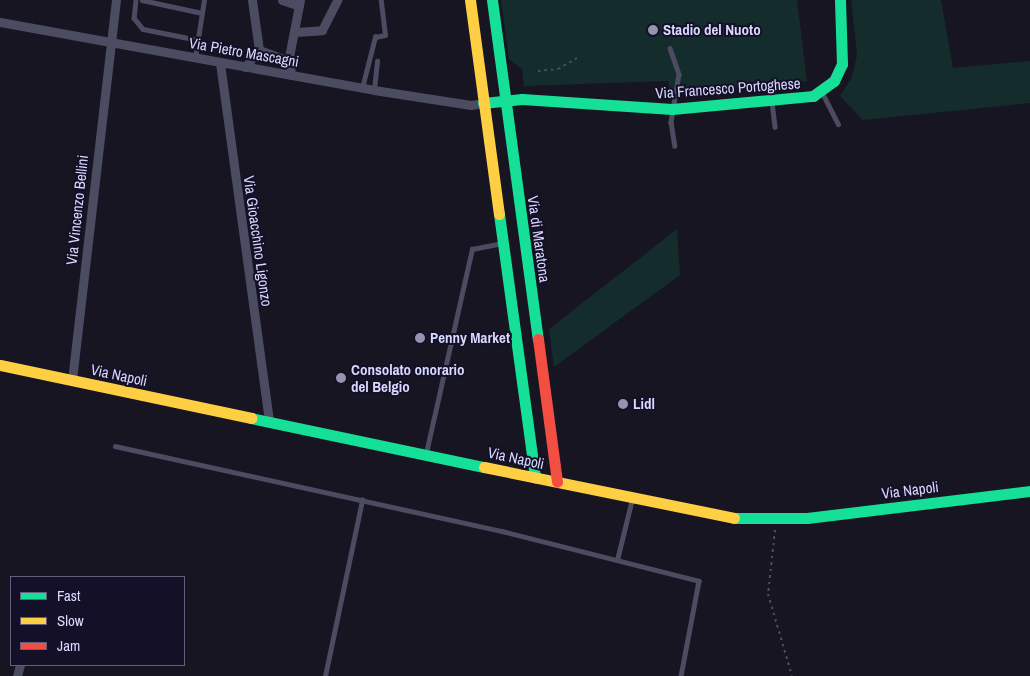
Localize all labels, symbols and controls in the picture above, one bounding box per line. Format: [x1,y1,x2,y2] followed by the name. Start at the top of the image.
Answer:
[663,21,761,39] place label: Stadio del Nuoto
[647,24,659,36] marker: Stadio del Nuoto
[188,33,300,71] street label: Via Pietro Mascagni
[655,74,801,102] street label: Via Francesco Portoghese
[62,154,92,266] street label: Via Vincenzo Bellini
[240,175,276,307] street label: Via Gioacchino Ligonzo
[524,195,554,283] street label: Via di Maratona
[430,329,510,347] place label: Penny Market
[414,332,426,344] marker: Penny Market
[89,360,149,390] street label: Via Napoli
[351,360,464,395] place label: Consolato onorario del Belgio
[335,372,347,384] marker: Consolato onorario del Belgio
[633,395,655,413] place label: Lidl
[617,398,629,410] marker: Lidl
[486,443,546,473] street label: Via Napoli
[881,478,939,502] street label: Via Napoli
[10,576,185,666] legend
[57,585,80,606] text: Fast
[57,610,84,631] text: Slow
[57,635,80,656] text: Jam

